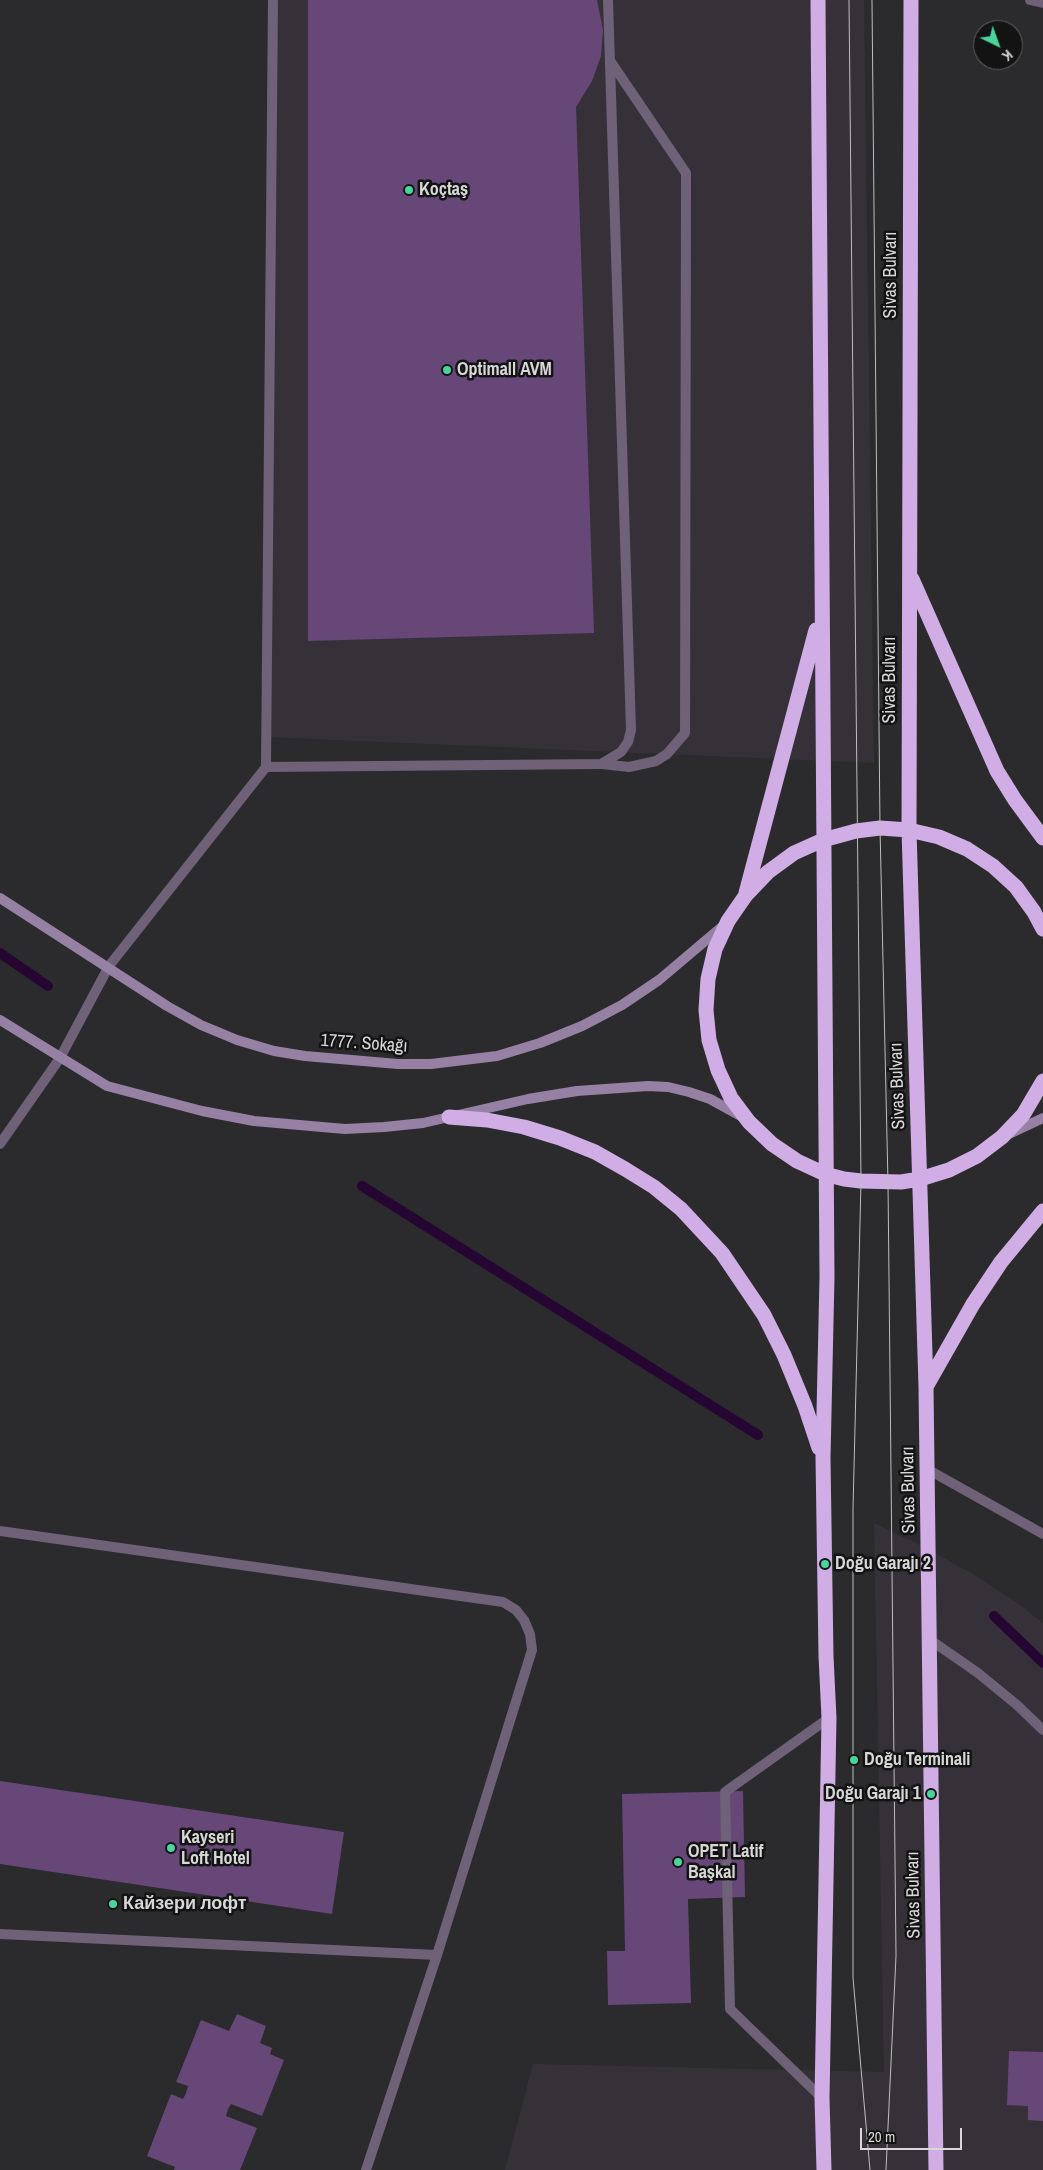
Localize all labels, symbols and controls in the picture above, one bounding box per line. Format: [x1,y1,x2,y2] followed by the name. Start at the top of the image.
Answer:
[973,20,1023,70] north arrow
[998,46,1016,65] text: K
[419,179,468,201] place label: Koçtaş
[403,184,415,196] marker: Koçtaş
[880,232,902,318] street label: Sivas Bulvarı
[457,359,552,381] place label: Optimall AVM
[441,364,453,376] marker: Optimall AVM
[879,637,901,723] street label: Sivas Bulvarı
[320,1030,408,1058] street label: 1777. Sokağı
[886,1042,910,1130] street label: Sivas Bulvarı
[897,1446,921,1534] street label: Sivas Bulvarı
[835,1553,931,1575] place label: Doğu Garajı 2
[819,1558,831,1570] marker: Doğu Garajı 2
[864,1749,970,1771] place label: Doğu Terminali
[848,1754,860,1766] marker: Doğu Terminali
[825,1783,921,1805] place label: Doğu Garajı 1
[925,1788,937,1800] marker: Doğu Garajı 1
[181,1827,250,1870] place label: Kayseri Loft Hotel
[688,1841,763,1884] place label: OPET Latif Başkal
[165,1842,177,1854] marker: Kayseri Loft Hotel
[902,1851,926,1939] street label: Sivas Bulvarı
[672,1856,684,1868] marker: OPET Latif Başkal
[123,1893,247,1915] place label: Кайзери лофт
[107,1898,119,1910] marker: Кайзери лофт
[863,2118,966,2150] scale bar
[868,2126,895,2147] text: 20 m

